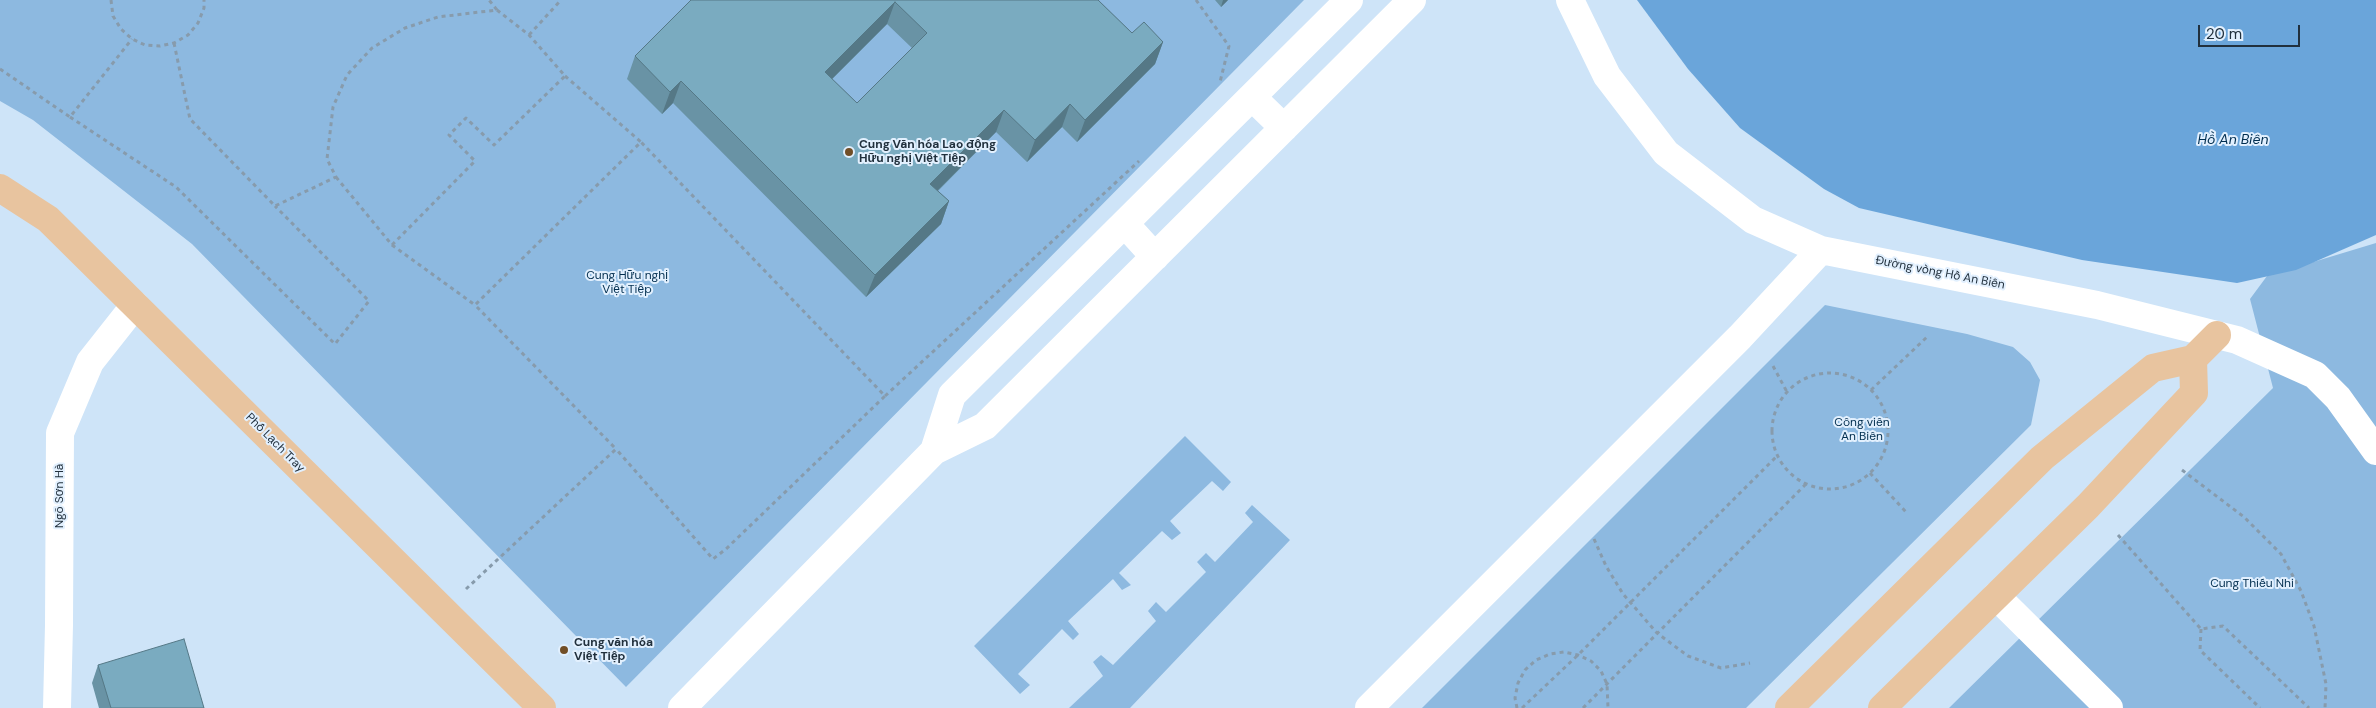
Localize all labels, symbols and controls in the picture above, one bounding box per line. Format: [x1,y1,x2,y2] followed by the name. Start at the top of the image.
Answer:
[2201,15,2304,47] scale bar
[2206,24,2242,44] text: 20 m
[2198,132,2268,148] water label: Hồ An Biên
[859,138,996,166] place label: Cung Văn hóa Lao động Hữu nghị Việt Tiệp
[843,146,855,158] marker: Cung Văn hóa Lao động Hữu nghị Việt Tiệp
[1874,253,2006,293] street label: Đường vòng Hồ An Biên
[586,269,668,297] park label: Cung Hữu nghị Việt Tiệp
[242,410,308,476] street label: Phố Lạch Tray
[1834,416,1890,444] park label: Công viên An Biên
[53,464,67,528] street label: Ngõ Sơn Hà
[2210,577,2294,591] park label: Cung Thiếu Nhi
[574,636,653,664] place label: Cung văn hóa Việt Tiệp
[558,644,570,656] marker: Cung văn hóa Việt Tiệp

